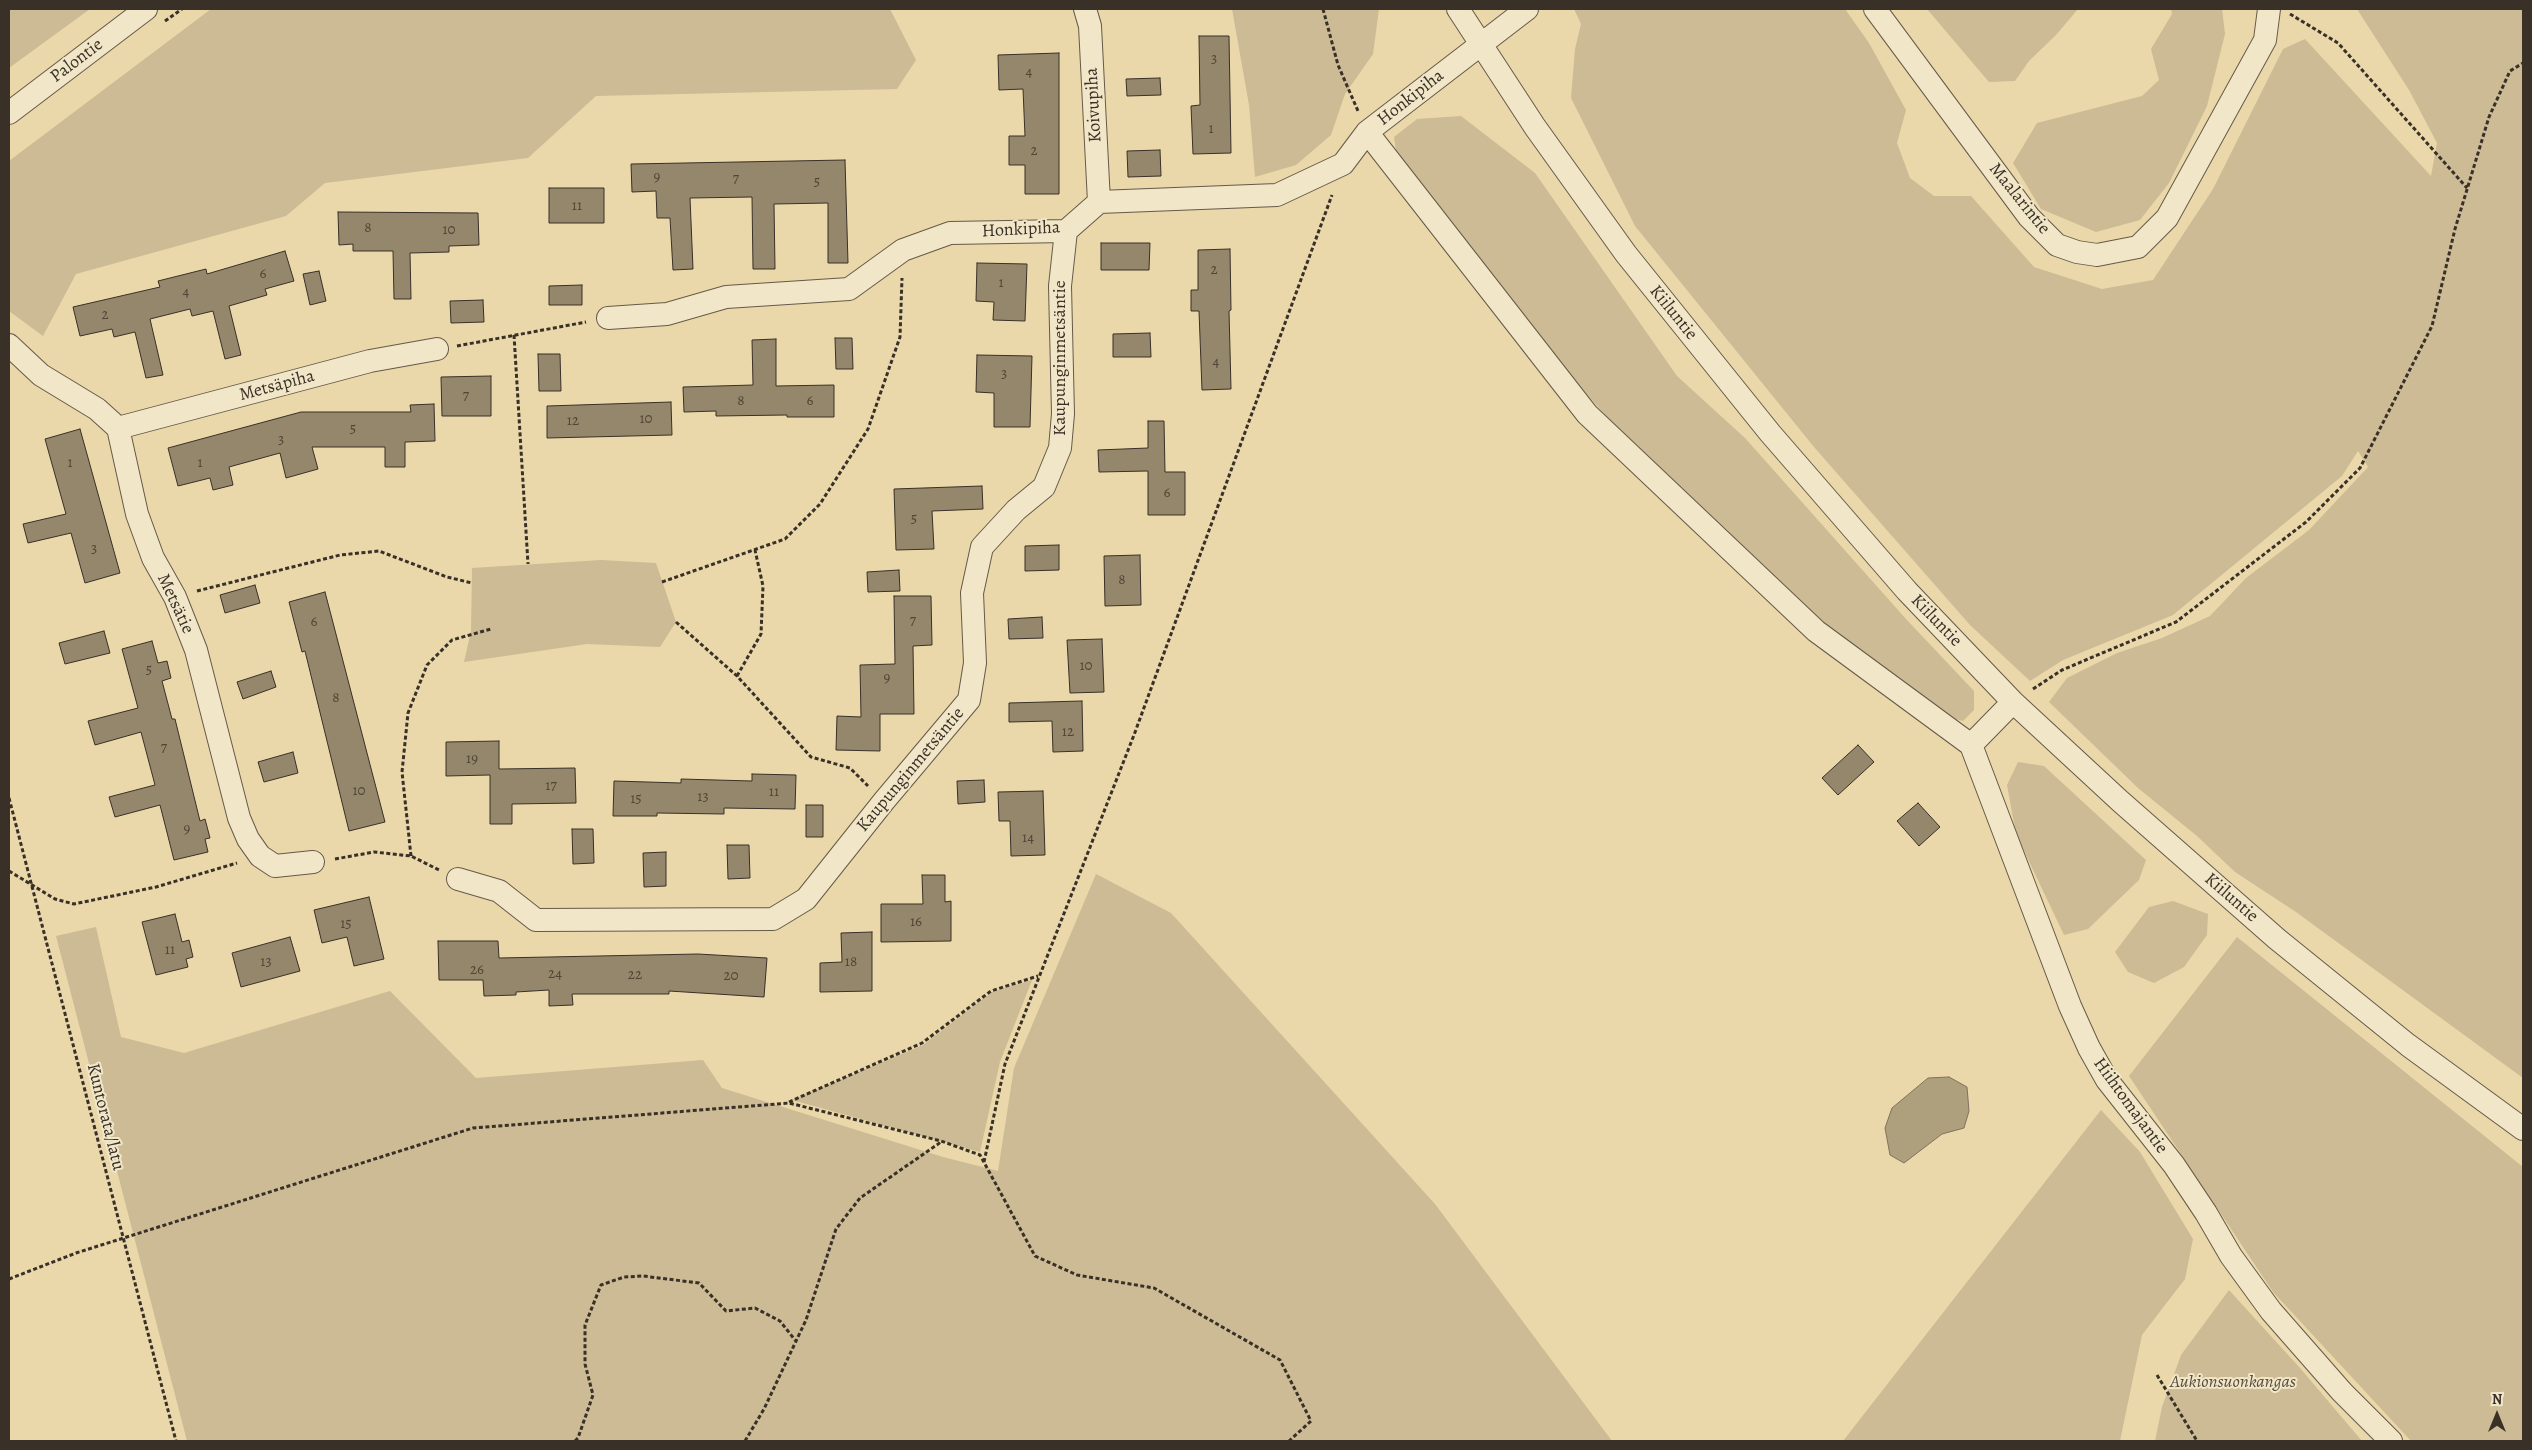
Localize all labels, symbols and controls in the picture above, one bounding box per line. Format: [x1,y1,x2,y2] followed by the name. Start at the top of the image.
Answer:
[46,34,108,88] street label: Palontie
[1211,50,1217,68] house number: 3
[1026,63,1032,81] house number: 4
[1373,65,1449,131] street label: Honkipiha
[1081,67,1107,143] street label: Koivupiha
[1208,120,1214,138] house number: 1
[1030,142,1038,160] house number: 2
[1984,159,2054,239] street label: Maalarintie
[654,168,660,186] house number: 9
[733,170,739,188] house number: 7
[814,173,820,191] house number: 5
[572,197,582,215] house number: 11
[981,217,1061,243] street label: Honkipiha
[364,219,372,237] house number: 8
[442,221,456,239] house number: 10
[1210,261,1218,279] house number: 2
[260,265,266,283] house number: 6
[998,274,1004,292] house number: 1
[1050,280,1072,436] street label: Kaupunginmetsäntie
[1644,281,1702,345] street label: Kiiluntie
[183,283,189,301] house number: 4
[101,306,109,324] house number: 2
[1213,353,1219,371] house number: 4
[1001,365,1007,383] house number: 3
[237,366,317,406] street label: Metsäpiha
[463,387,469,405] house number: 7
[737,392,745,410] house number: 8
[807,392,813,410] house number: 6
[639,410,653,428] house number: 10
[567,412,579,430] house number: 12
[350,420,356,438] house number: 5
[278,431,284,449] house number: 3
[67,454,73,472] house number: 1
[197,454,203,472] house number: 1
[1164,484,1170,502] house number: 6
[911,510,917,528] house number: 5
[91,540,97,558] house number: 3
[152,571,198,637] street label: Metsätie
[1118,571,1126,589] house number: 8
[1906,590,1966,652] street label: Kiiluntie
[910,612,916,630] house number: 7
[311,613,317,631] house number: 6
[1079,657,1093,675] house number: 10
[146,661,152,679] house number: 5
[884,669,890,687] house number: 9
[332,689,340,707] house number: 8
[853,703,969,837] street label: Kaupunginmetsäntie
[1062,723,1074,741] house number: 12
[161,739,167,757] house number: 7
[466,750,478,768] house number: 19
[545,777,557,795] house number: 17
[352,782,366,800] house number: 10
[769,783,779,801] house number: 11
[697,788,709,806] house number: 13
[630,790,642,808] house number: 15
[184,820,190,838] house number: 9
[1022,829,1034,847] house number: 14
[2200,869,2262,927] street label: Kiiluntie
[910,913,922,931] house number: 16
[340,915,352,933] house number: 15
[165,941,175,959] house number: 11
[260,953,272,971] house number: 13
[845,953,857,971] house number: 18
[470,961,484,979] house number: 26
[548,965,562,983] house number: 24
[628,966,642,984] house number: 22
[723,967,739,985] house number: 20
[2088,1054,2172,1158] street label: Hiihtomajantie
[81,1061,129,1173] street label: Kuntorata/latu
[2170,1372,2296,1394] park label: Aukionsuonkangas
[2472,1390,2522,1440] north arrow
[2492,1390,2502,1409] text: N

